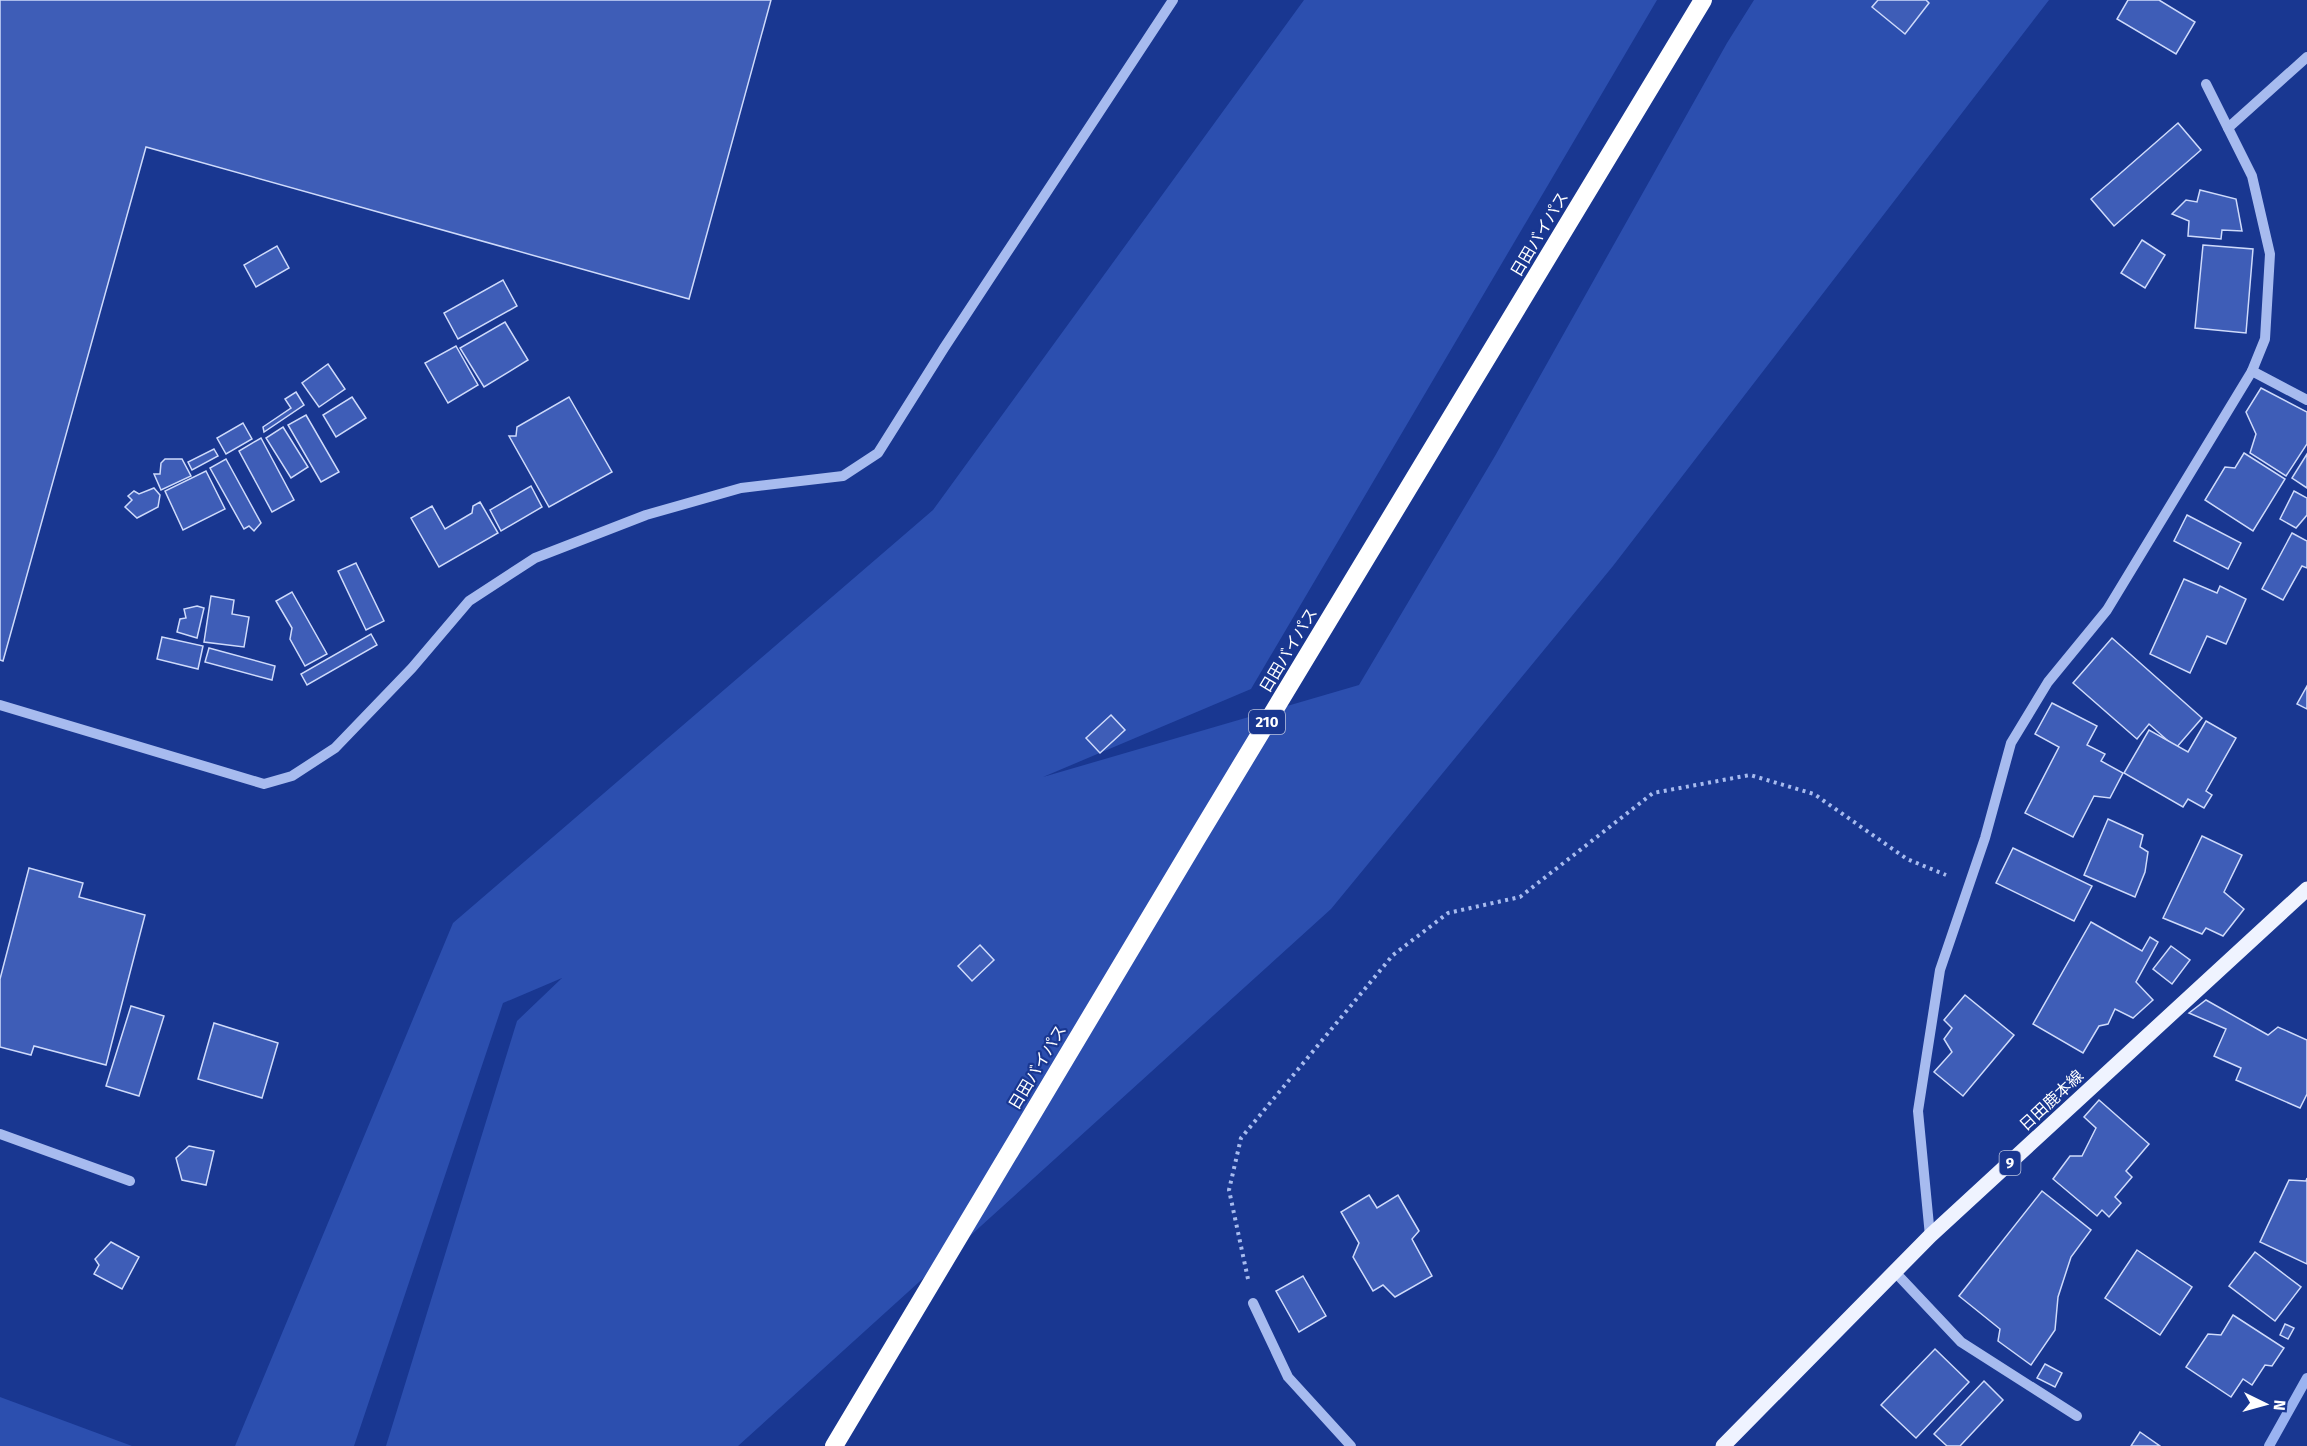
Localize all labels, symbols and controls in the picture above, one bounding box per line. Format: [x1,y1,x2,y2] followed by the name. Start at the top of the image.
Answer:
[1507,188,1572,280] street label: 日田バイパス
[1256,604,1321,696] street label: 日田バイパス
[1249,710,1285,734] road number: 210
[1005,1021,1070,1113] street label: 日田バイパス
[2016,1066,2087,1135] street label: 日田鹿本線
[2000,1151,2020,1175] road number: 9
[2235,1374,2295,1434] north arrow
[2270,1399,2289,1411] text: N

